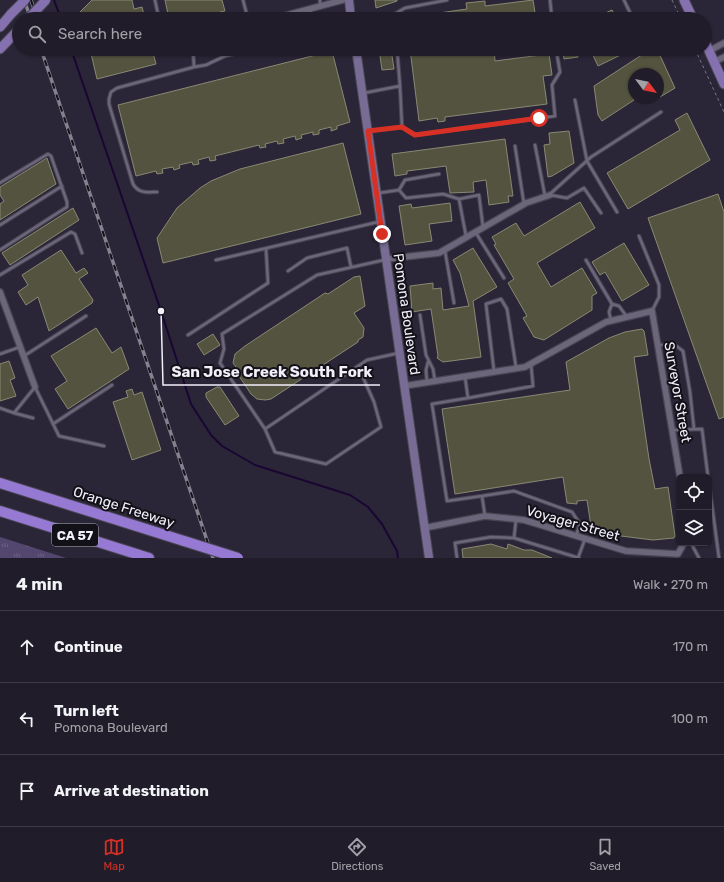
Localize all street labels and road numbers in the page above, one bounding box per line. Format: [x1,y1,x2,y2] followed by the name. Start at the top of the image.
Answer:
[390,252,423,376] street label: Pomona Boulevard
[660,340,695,444] street label: Surveyor Street
[71,483,177,532] street label: Orange Freeway
[524,502,622,545] street label: Voyager Street
[52,524,98,546] road number: CA 57

